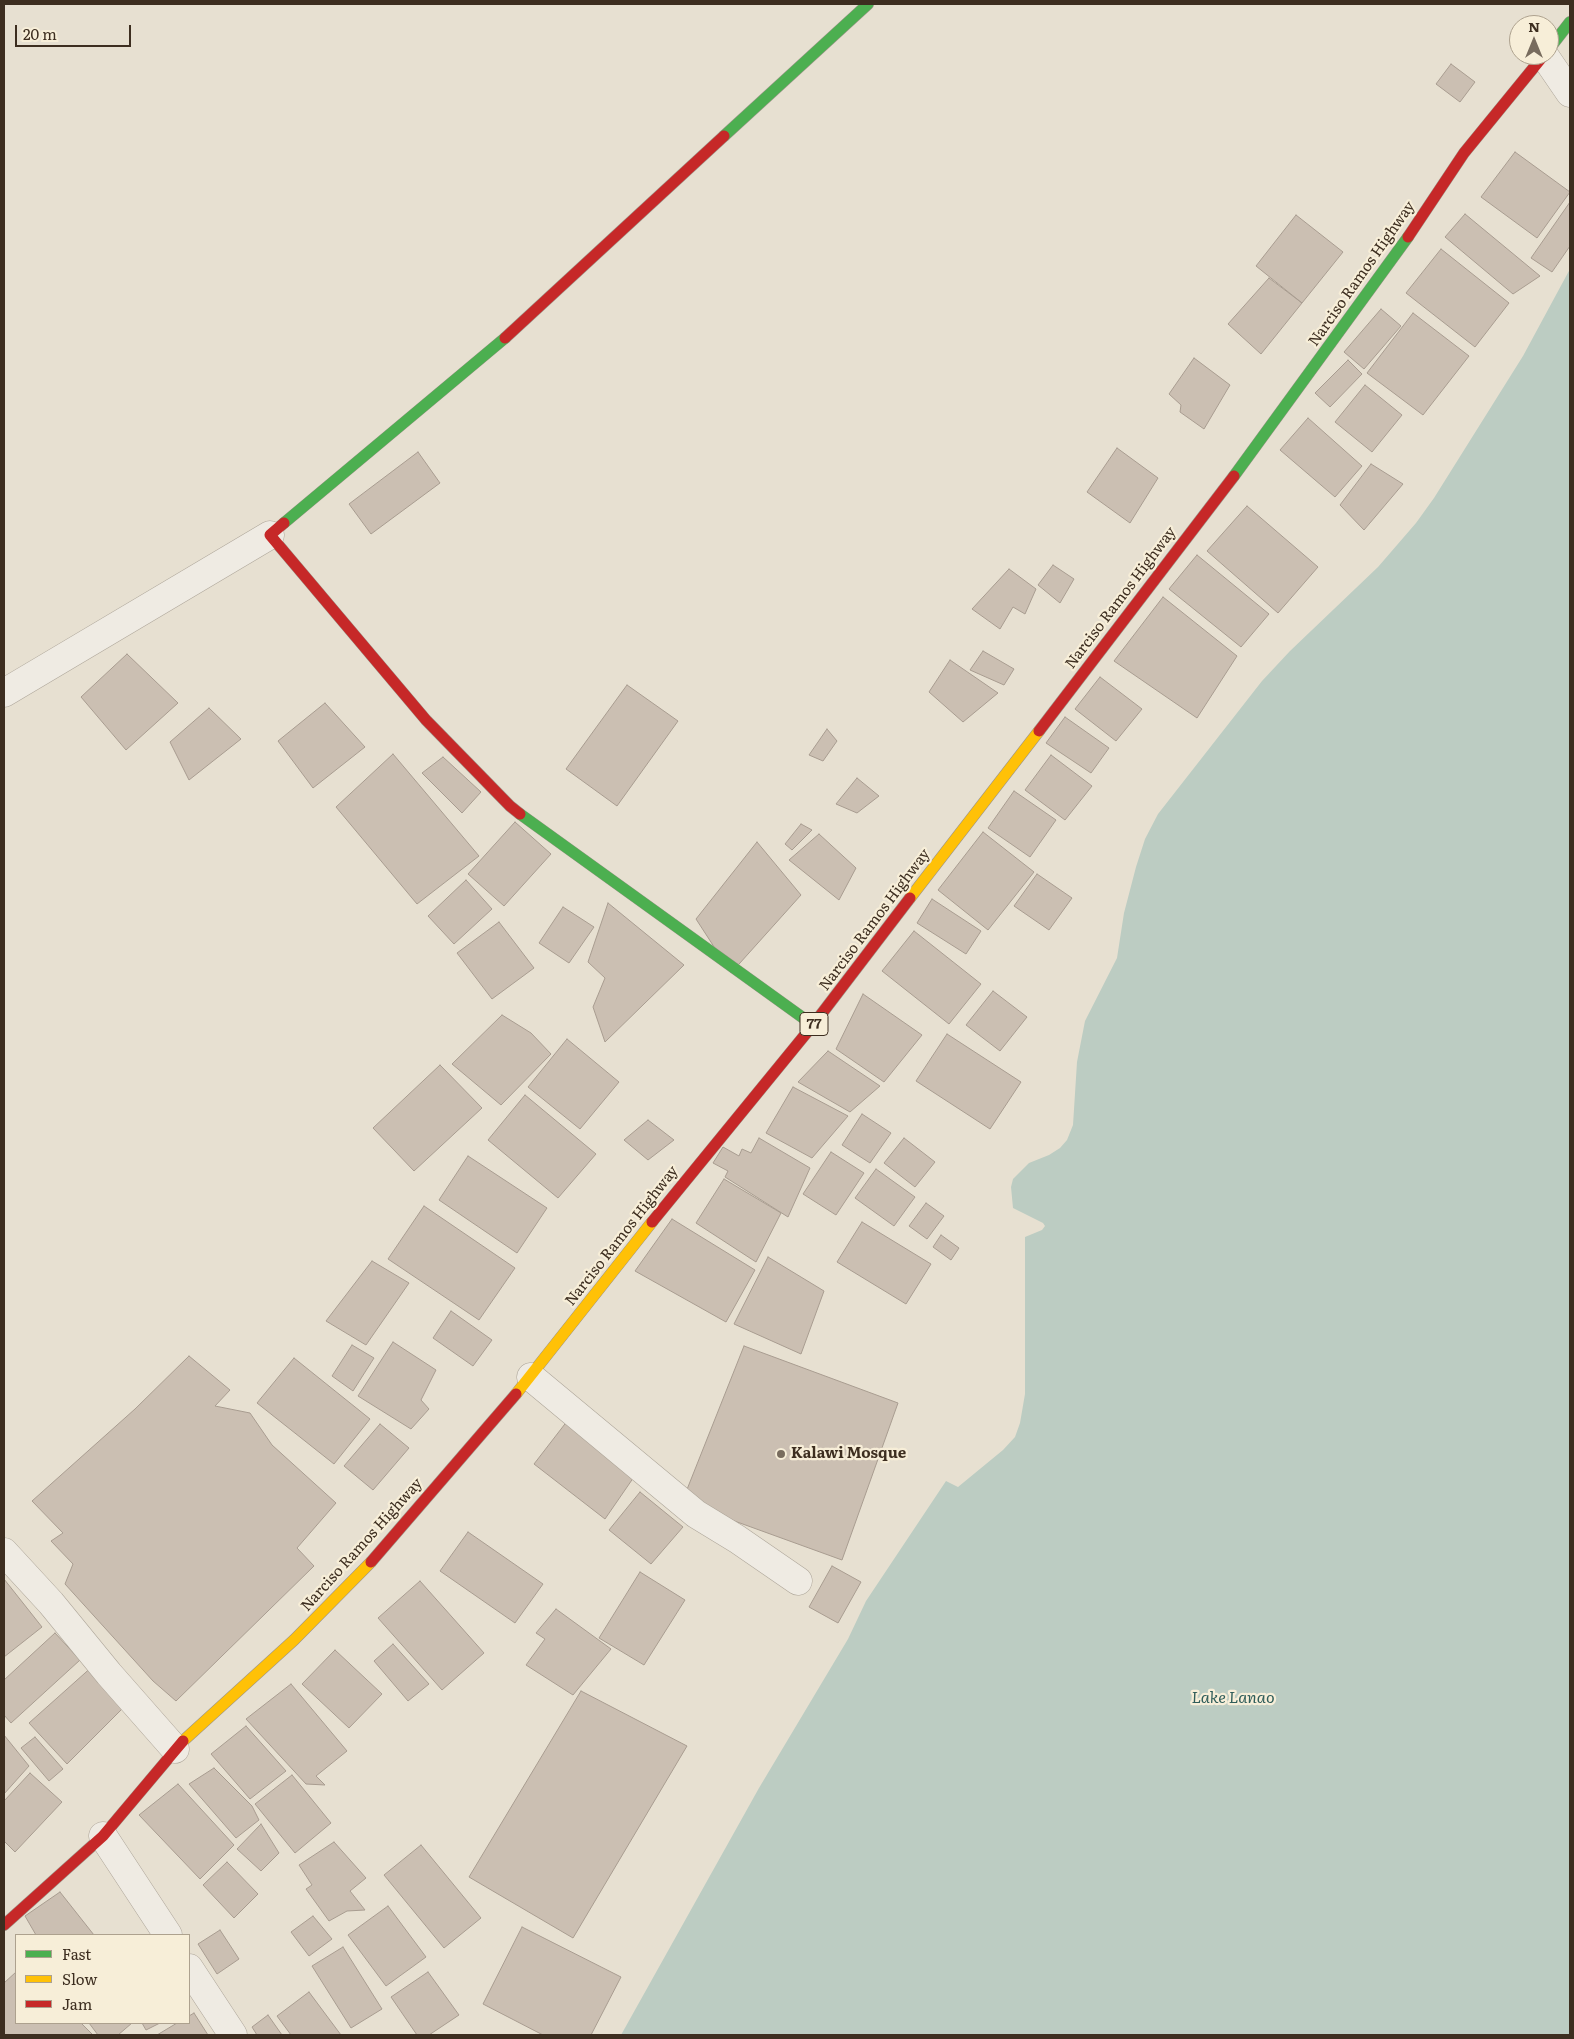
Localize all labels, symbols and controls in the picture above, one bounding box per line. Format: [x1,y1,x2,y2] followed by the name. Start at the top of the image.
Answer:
[18,15,134,47] scale bar
[1509,15,1559,65] north arrow
[1528,16,1540,36] text: N
[23,22,57,45] text: 20 m
[1305,198,1419,350] street label: Narciso Ramos Highway
[1062,524,1180,672] street label: Narciso Ramos Highway
[816,846,934,994] street label: Narciso Ramos Highway
[800,1012,828,1036] road number: 77
[562,1162,682,1310] street label: Narciso Ramos Highway
[791,1445,906,1463] place label: Kalawi Mosque
[775,1448,787,1460] marker: Kalawi Mosque
[297,1475,427,1615] street label: Narciso Ramos Highway
[1191,1688,1275,1708] water label: Lake Lanao
[15,1934,190,2024] legend
[62,1942,91,1965] text: Fast
[62,1967,97,1990] text: Slow
[62,1992,92,2015] text: Jam

